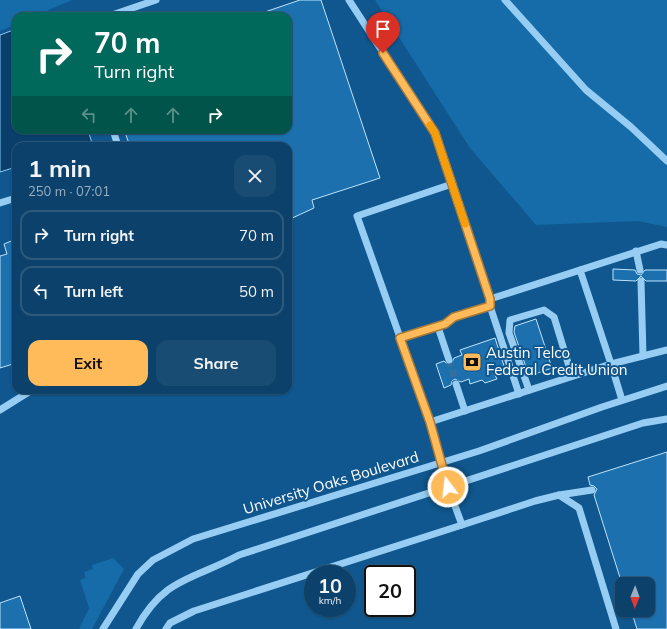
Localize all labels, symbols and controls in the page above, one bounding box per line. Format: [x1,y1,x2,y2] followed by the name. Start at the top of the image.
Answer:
[366,12,400,53] pin
[372,18,394,40] icon: arrive
[94,25,160,60] text: 70 m
[28,28,80,80] icon: right
[94,60,174,83] text: Turn right
[78,104,100,126] icon: left
[120,104,142,126] icon: ahead
[162,104,184,126] icon: ahead
[204,104,226,126] icon: right
[28,153,91,183] text: 1 min
[234,155,276,197] button: close
[28,183,110,199] text: 250 m · 07:01
[30,224,52,246] icon: right
[64,226,134,245] text: Turn right
[239,226,274,245] text: 70 m
[30,280,52,302] icon: left
[64,282,123,301] text: Turn left
[239,282,274,301] text: 50 m
[28,340,148,386] button: Exit
[156,340,276,386] button: Share
[486,343,628,379] place label: Austin Telco Federal Credit Union
[461,351,483,373] bank icon: Austin Telco Federal Credit Union
[241,447,421,518] street label: University Oaks Boulevard
[427,466,469,508] position arrow
[364,565,416,617] speed limit sign: 20
[318,573,342,598] text: 10
[615,577,655,617] north arrow
[615,577,655,617] map controls
[319,594,341,607] text: km/h

